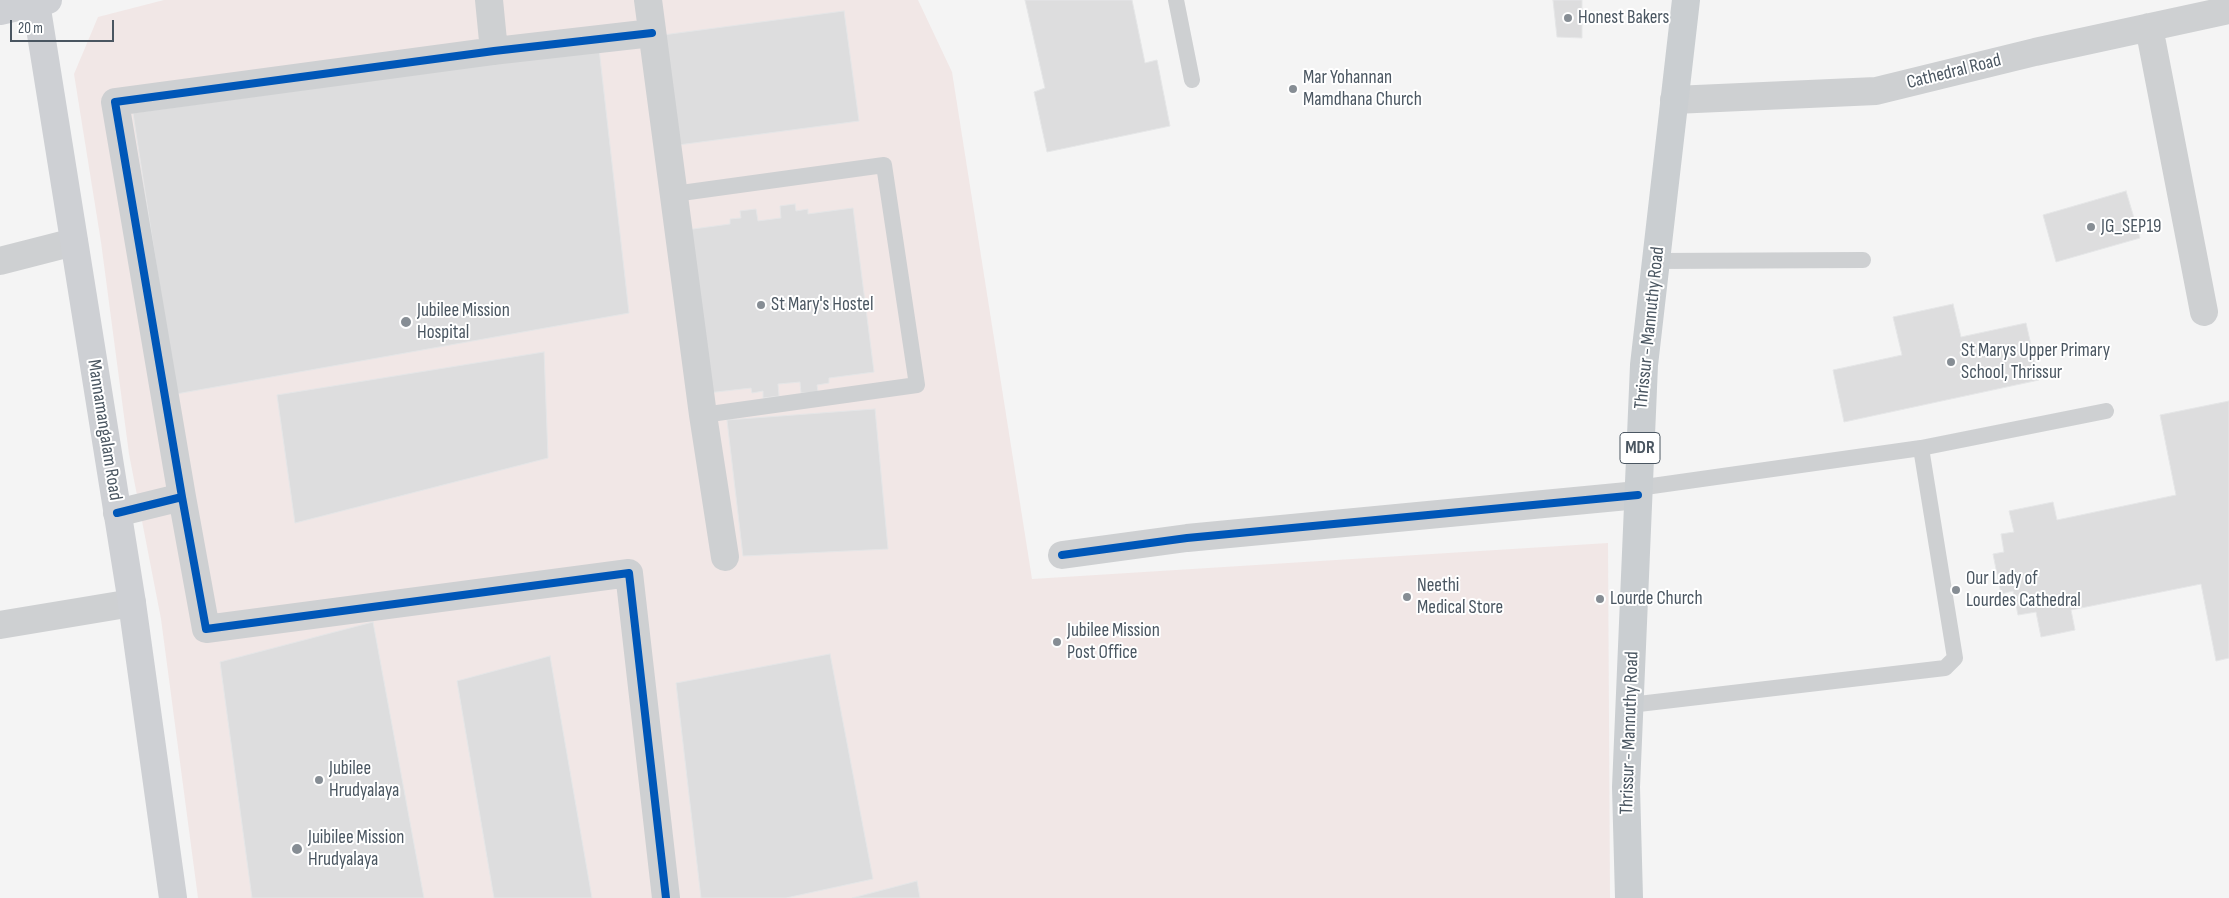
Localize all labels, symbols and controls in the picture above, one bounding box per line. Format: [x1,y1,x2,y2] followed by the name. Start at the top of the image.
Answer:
[1578,7,1669,29] place label: Honest Bakers
[12,10,116,42] scale bar
[1562,12,1574,24] marker: Honest Bakers
[18,19,43,38] text: 20 m
[1904,49,2004,95] street label: Cathedral Road
[1303,67,1422,111] place label: Mar Yohannan Mamdhana Church
[1287,83,1299,95] marker: Mar Yohannan Mamdhana Church
[2101,216,2162,238] place label: JG_SEP19
[2085,221,2097,233] marker: JG_SEP19
[1630,246,1670,410] street label: Thrissur - Mannuthy Road
[771,294,873,316] place label: St Mary's Hostel
[755,299,767,311] marker: St Mary's Hostel
[417,300,510,344] place label: Jubilee Mission Hospital
[399,315,413,329] marker: Jubilee Mission Hospital
[1961,340,2110,384] place label: St Marys Upper Primary School, Thrissur
[1945,356,1957,368] marker: St Marys Upper Primary School, Thrissur
[82,358,126,502] street label: Mannamangalam Road
[1620,432,1660,463] road number: MDR
[1966,568,2081,612] place label: Our Lady of Lourdes Cathedral
[1417,575,1503,619] place label: Neethi Medical Store
[1950,584,1962,596] marker: Our Lady of Lourdes Cathedral
[1610,588,1703,610] place label: Lourde Church
[1401,591,1413,603] marker: Neethi Medical Store
[1594,593,1606,605] marker: Lourde Church
[1067,620,1160,664] place label: Jubilee Mission Post Office
[1051,636,1063,648] marker: Jubilee Mission Post Office
[1616,651,1644,815] street label: Thrissur - Mannuthy Road
[329,758,399,802] place label: Jubilee Hrudyalaya
[313,774,325,786] marker: Jubilee Hrudyalaya
[308,827,404,871] place label: Juibilee Mission Hrudyalaya
[290,842,304,856] marker: Juibilee Mission Hrudyalaya

